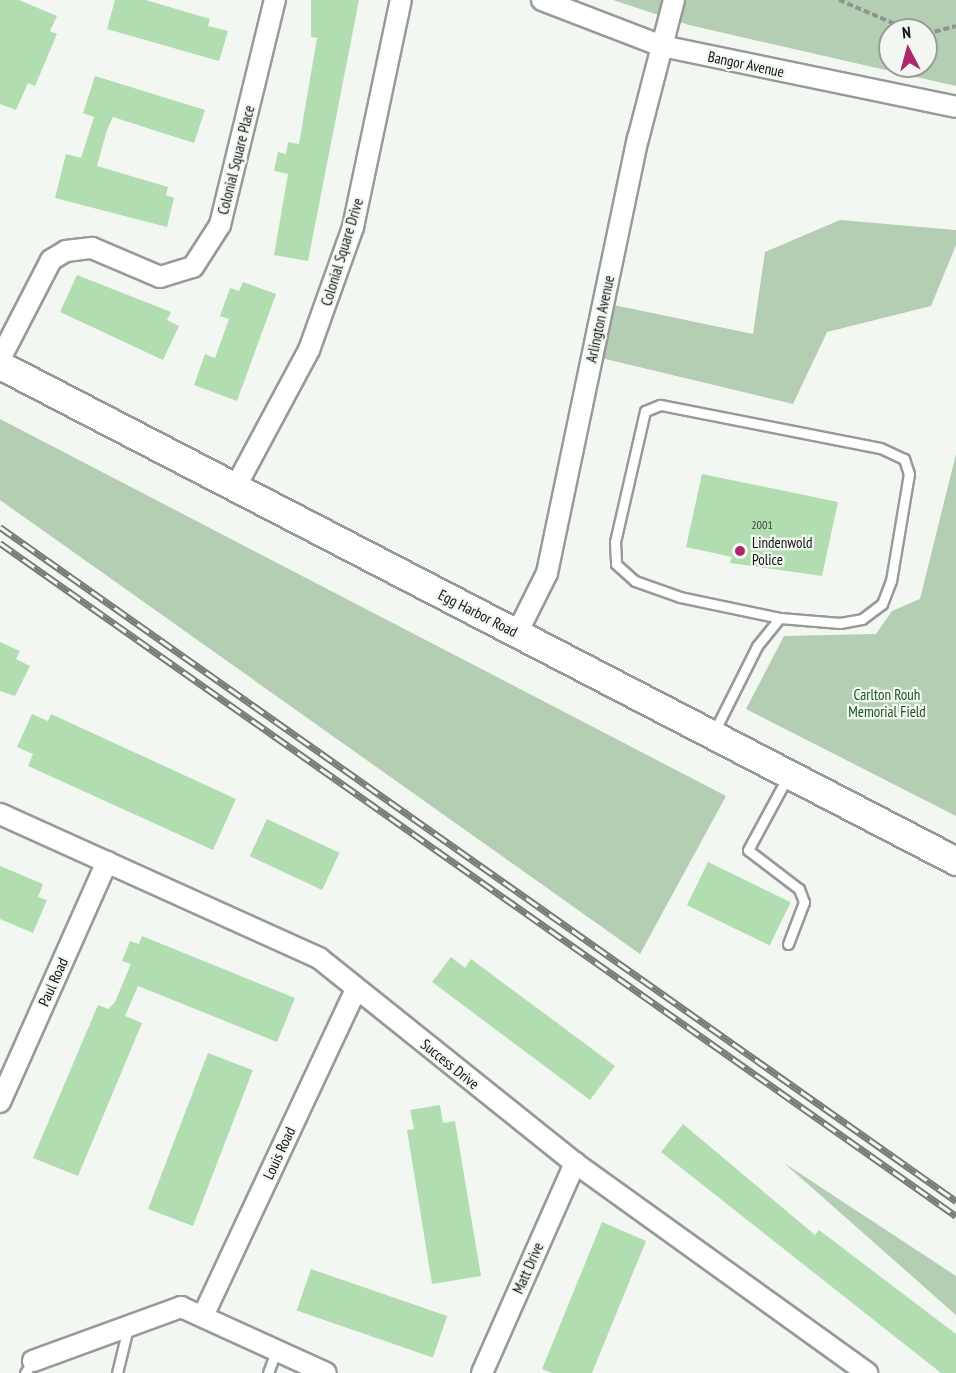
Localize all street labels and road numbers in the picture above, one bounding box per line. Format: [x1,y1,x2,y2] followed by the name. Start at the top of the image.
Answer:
[706,47,786,81] street label: Bangor Avenue
[214,104,258,216] street label: Colonial Square Place
[317,196,367,308] street label: Colonial Square Drive
[582,274,618,364] street label: Arlington Avenue
[435,585,521,641] street label: Egg Harbor Road
[34,955,72,1009] street label: Paul Road
[417,1035,483,1093] street label: Success Drive
[259,1124,299,1182] street label: Louis Road
[509,1240,547,1296] street label: Matt Drive

